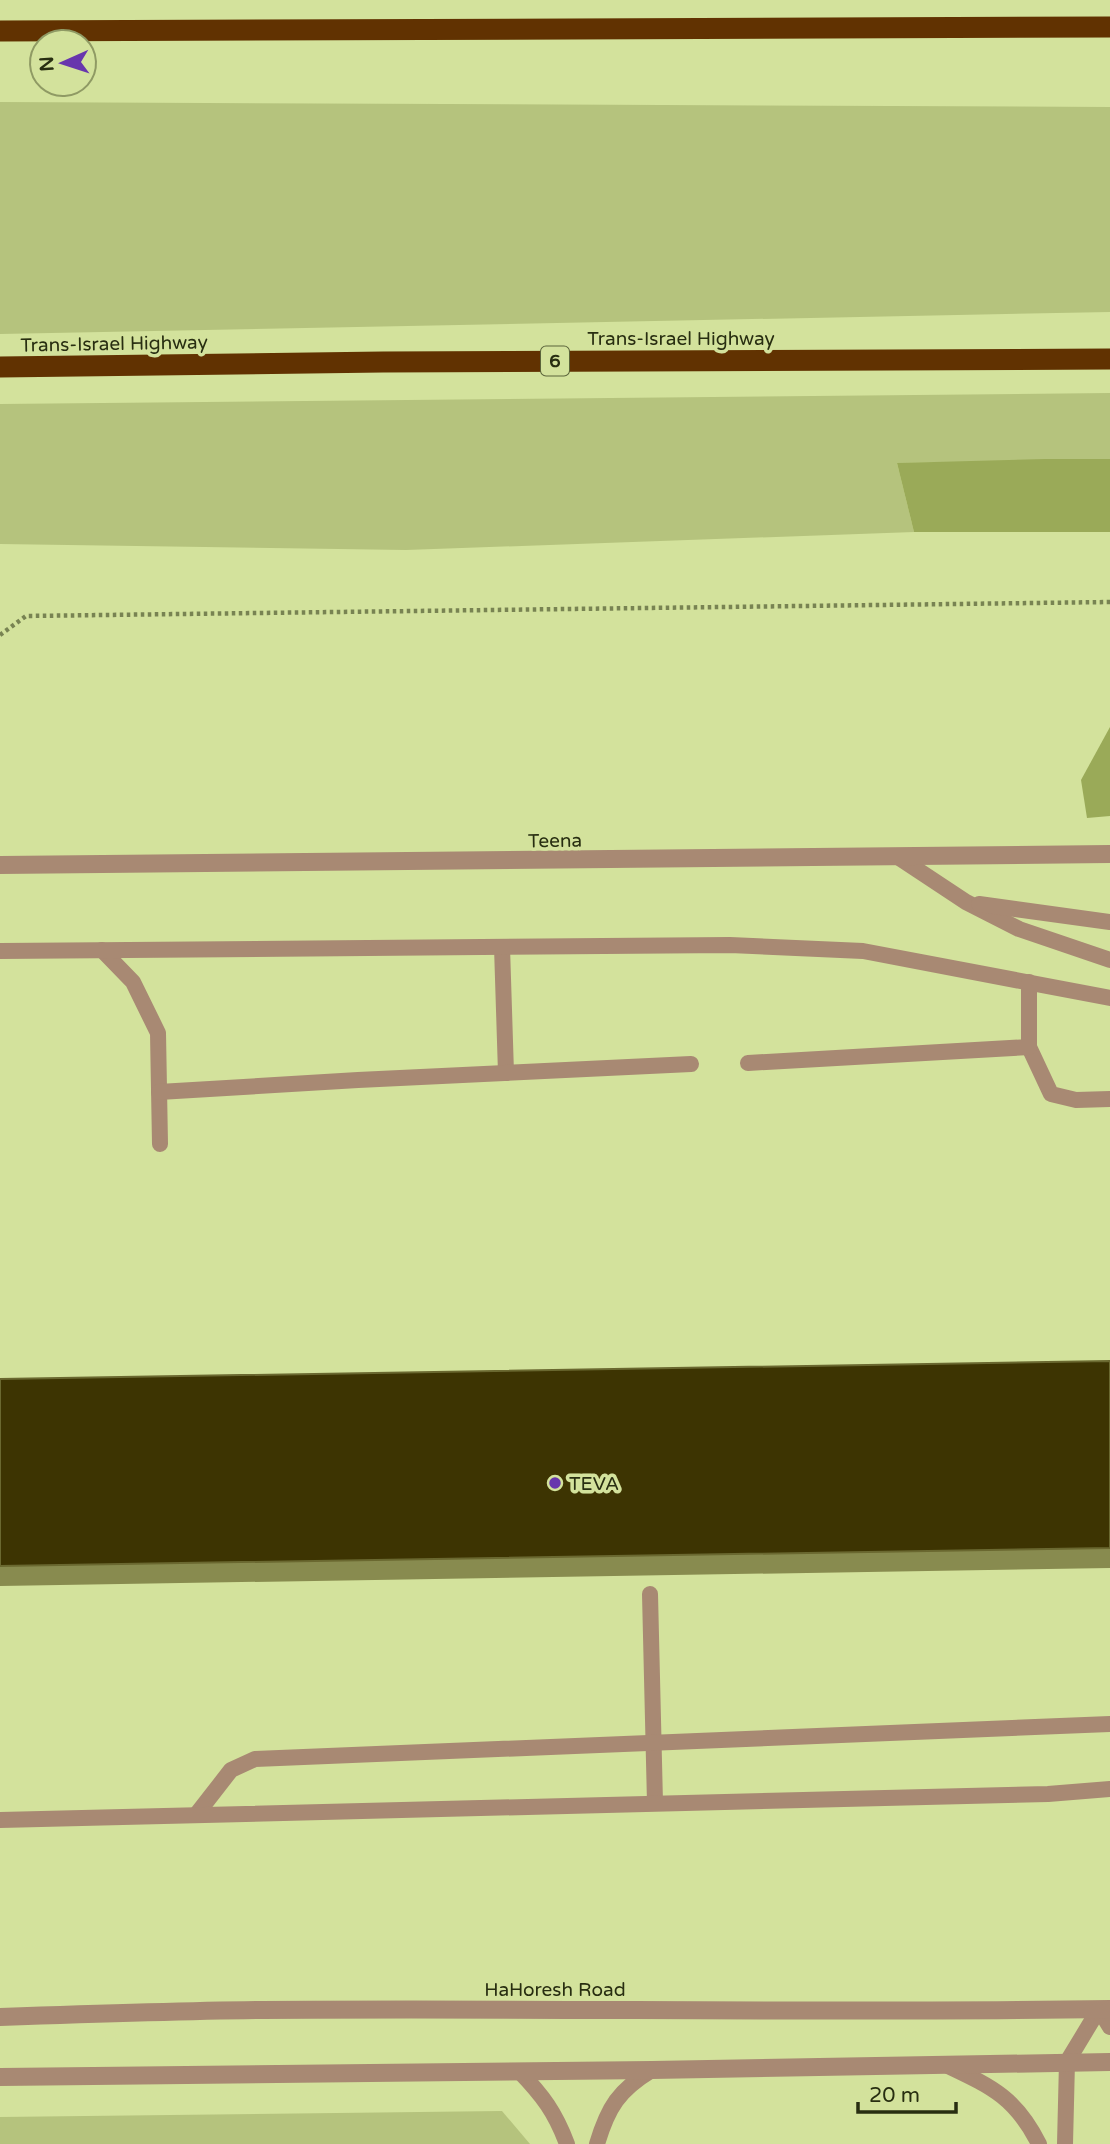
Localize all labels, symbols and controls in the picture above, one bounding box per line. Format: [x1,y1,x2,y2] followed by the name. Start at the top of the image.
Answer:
[28,28,98,98] north arrow
[36,56,58,72] text: N
[587,328,775,350] street label: Trans-Israel Highway
[20,331,208,357] street label: Trans-Israel Highway
[541,346,569,376] road number: 6
[528,830,582,852] street label: Teena
[569,1473,619,1495] place label: TEVA
[547,1475,563,1491] marker: TEVA
[484,1979,626,2001] street label: HaHoresh Road
[858,2070,956,2114] scale bar
[869,2083,920,2108] text: 20 m

